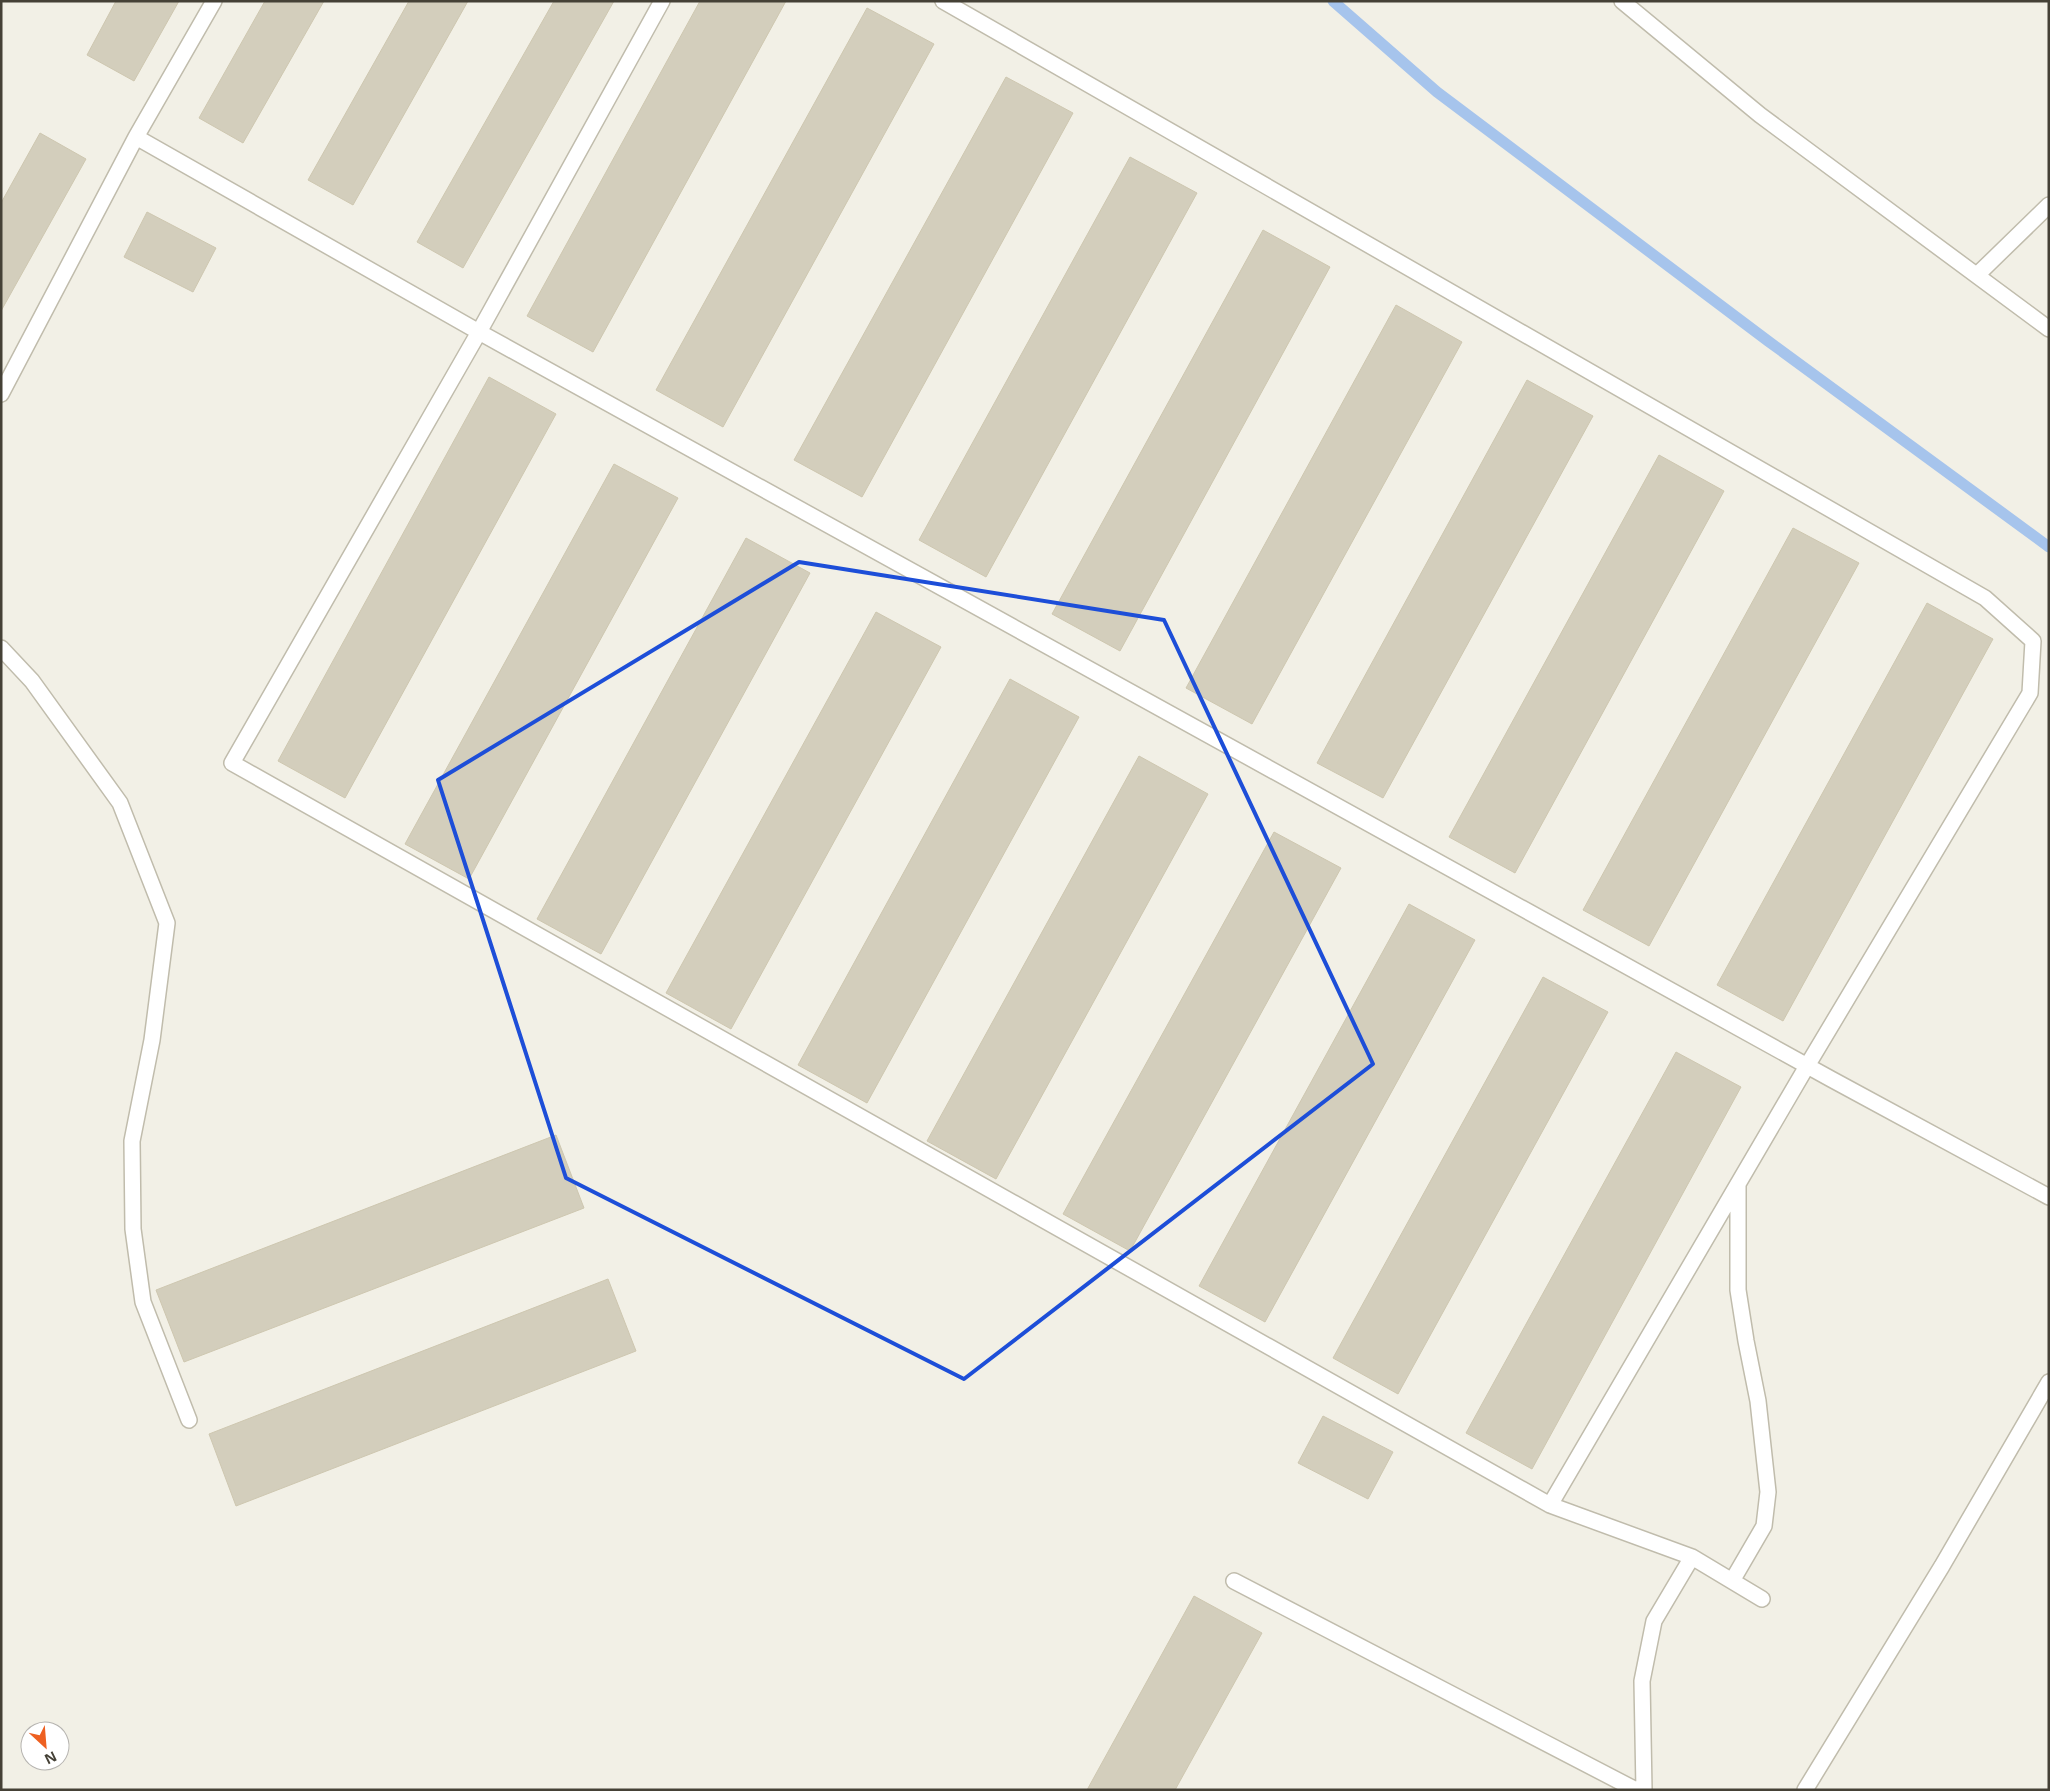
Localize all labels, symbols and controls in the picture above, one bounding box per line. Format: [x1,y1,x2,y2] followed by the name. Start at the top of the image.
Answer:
[20,1721,70,1771] north arrow
[42,1747,60,1769] text: N

